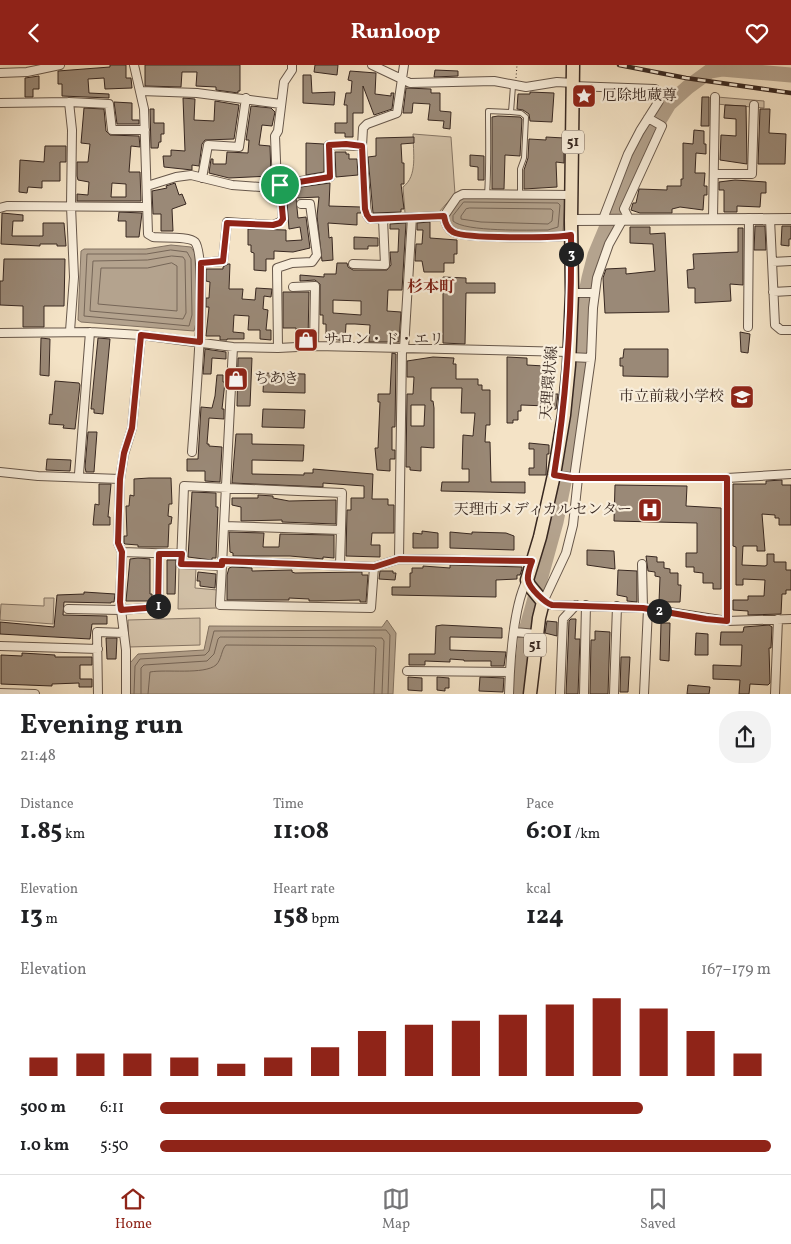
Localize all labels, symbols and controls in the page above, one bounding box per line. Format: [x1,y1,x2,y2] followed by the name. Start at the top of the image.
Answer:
[351,17,440,48] text: Runloop
[20,19,48,47] icon: back
[743,19,771,47] icon: heart
[571,83,597,109] place icon: 厄除地蔵尊
[602,86,677,107] place label: 厄除地蔵尊
[562,131,584,153] road number: 51
[259,164,301,206] pin
[266,171,294,199] icon: arrive
[558,241,584,267] pin: 3
[568,245,575,264] text: 3
[407,277,455,299] district label: 杉本町
[293,327,319,353] shop icon: サロン・ド・エリ
[324,330,444,351] place label: サロン・ド・エリ
[536,345,564,421] street label: 天理環状線
[223,366,249,392] shop icon: ちあき
[254,369,299,390] place label: ちあき
[729,384,755,410] school or university icon: 市立前栽小学校
[619,387,724,408] place label: 市立前栽小学校
[637,497,663,523] hospital icon: 天理市メディカルセンター
[454,500,632,521] place label: 天理市メディカルセンター
[146,593,170,619] pin: 1
[156,597,161,616] text: 1
[646,599,672,623] pin: 2
[656,602,663,621] text: 2
[524,633,546,657] road number: 51
[20,706,184,745] text: Evening run
[719,711,771,763] button: share
[20,745,56,767] text: 21:48
[20,795,74,814] text: Distance
[273,795,304,814] text: Time
[526,795,554,814] text: Pace
[20,814,62,849] text: 1.85
[273,814,329,849] text: 11:08
[526,814,572,849] text: 6:01
[62,825,85,844] text: km
[572,825,600,844] text: /km
[20,880,78,899] text: Elevation
[273,880,335,899] text: Heart rate
[526,880,551,899] text: kcal
[20,899,43,934] text: 13
[273,899,309,934] text: 158
[526,899,564,934] text: 124
[43,910,58,929] text: m
[309,910,340,929] text: bpm
[20,959,87,981] text: Elevation
[701,959,771,981] text: 167–179 m
[20,1097,66,1119] text: 500 m
[100,1097,124,1119] text: 6:11
[20,1135,69,1157] text: 1.0 km
[100,1135,128,1157] text: 5:50
[115,1185,152,1234] tab: Home
[382,1185,410,1234] tab: Map
[640,1185,676,1234] tab: Saved

